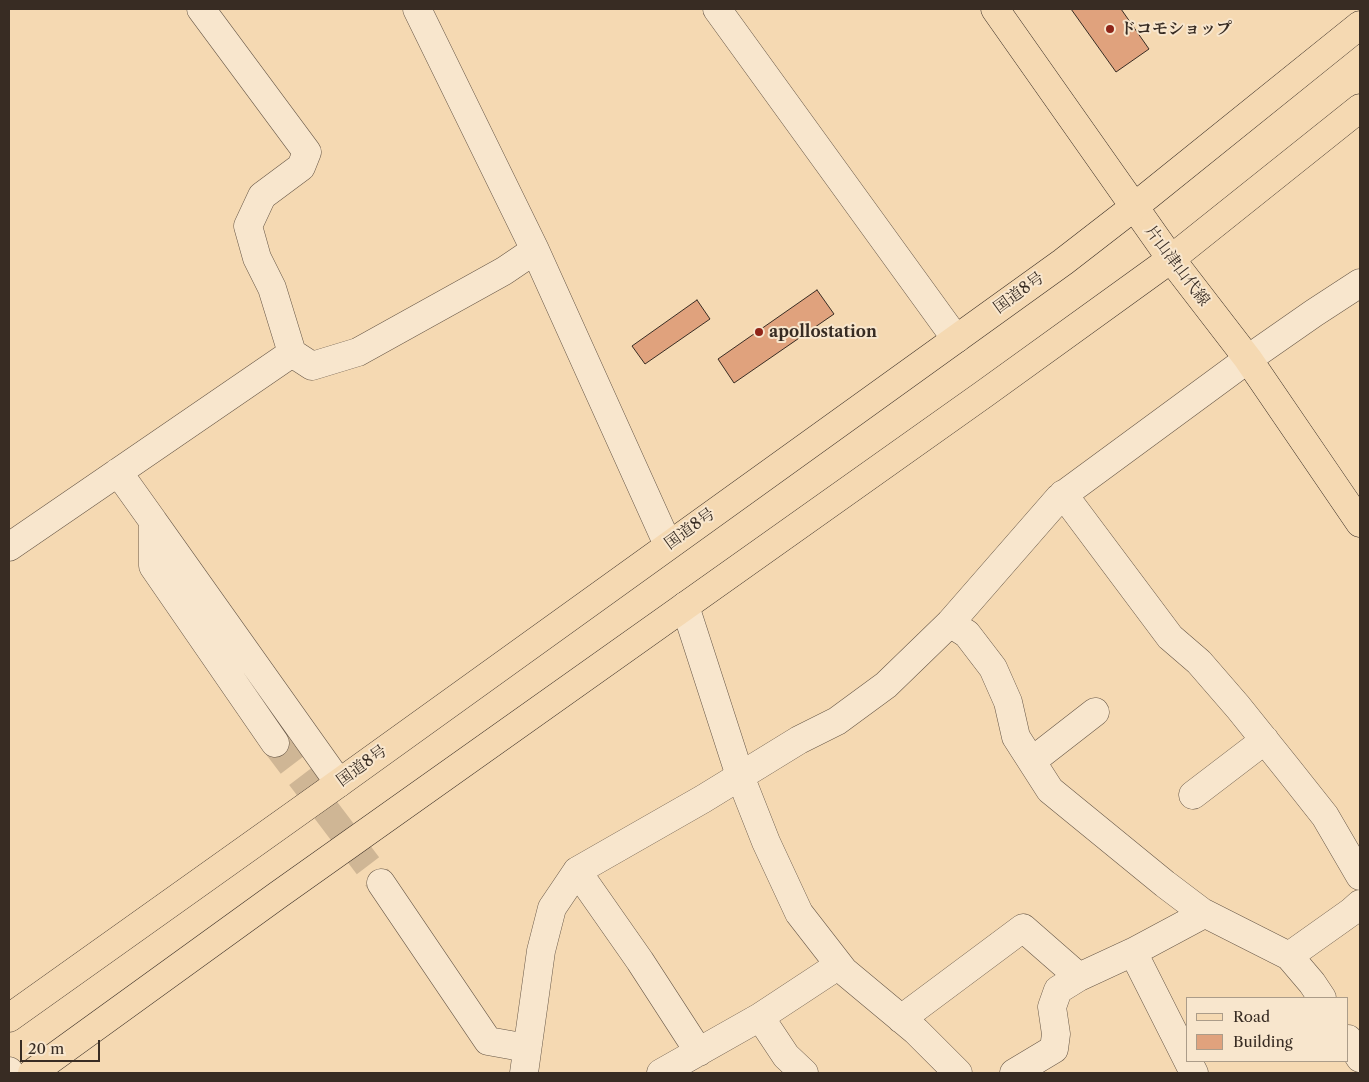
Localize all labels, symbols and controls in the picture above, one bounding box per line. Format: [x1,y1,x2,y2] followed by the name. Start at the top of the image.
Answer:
[1120,19,1232,39] place label: ドコモショップ
[1104,23,1116,35] marker: ドコモショップ
[1140,222,1214,310] street label: 片山津山代線
[990,268,1048,318] street label: 国道8号
[769,322,877,342] place label: apollostation
[753,326,765,338] marker: apollostation
[661,504,719,554] street label: 国道8号
[333,741,391,791] street label: 国道8号
[1186,997,1349,1062] legend
[1233,1007,1270,1026] text: Road
[22,1030,102,1062] scale bar
[1233,1032,1293,1051] text: Building
[28,1039,64,1058] text: 20 m

